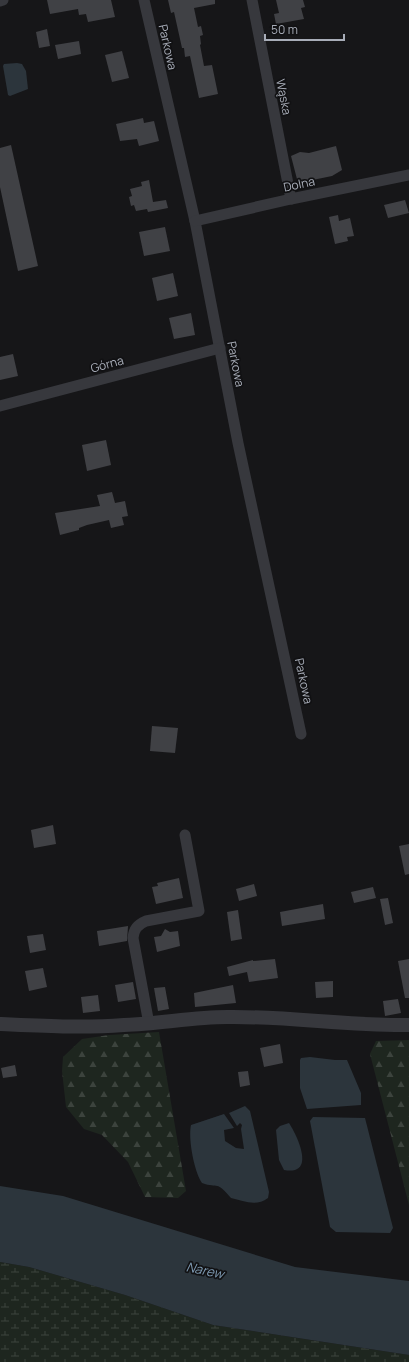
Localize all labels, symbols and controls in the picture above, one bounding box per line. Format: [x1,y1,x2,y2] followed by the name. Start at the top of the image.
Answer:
[265,16,344,42] scale bar
[271,21,298,38] text: 50 m
[155,23,181,71] street label: Parkowa
[272,78,296,116] street label: Wąska
[282,172,316,196] street label: Dolna
[223,340,249,388] street label: Parkowa
[89,351,125,377] street label: Górna
[291,657,317,705] street label: Parkowa
[185,1257,227,1283] water label: Narew

